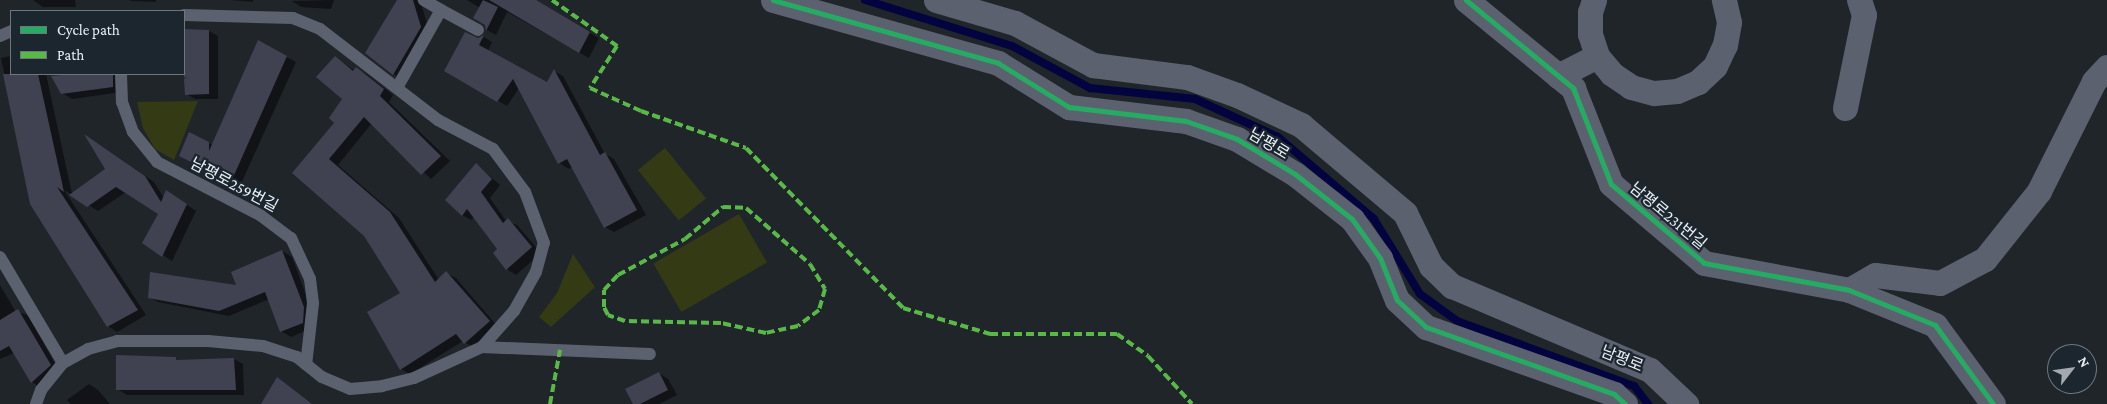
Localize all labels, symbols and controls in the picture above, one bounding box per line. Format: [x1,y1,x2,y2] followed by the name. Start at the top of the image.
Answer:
[10,10,185,75] legend
[57,22,120,38] text: Cycle path
[57,47,84,63] text: Path
[1245,124,1293,164] street label: 남평로
[187,154,281,216] street label: 남평로259번길
[1626,178,1710,254] street label: 남평로231번길
[1598,342,1646,376] street label: 남평로
[2047,344,2097,394] north arrow
[2075,354,2093,370] text: N

